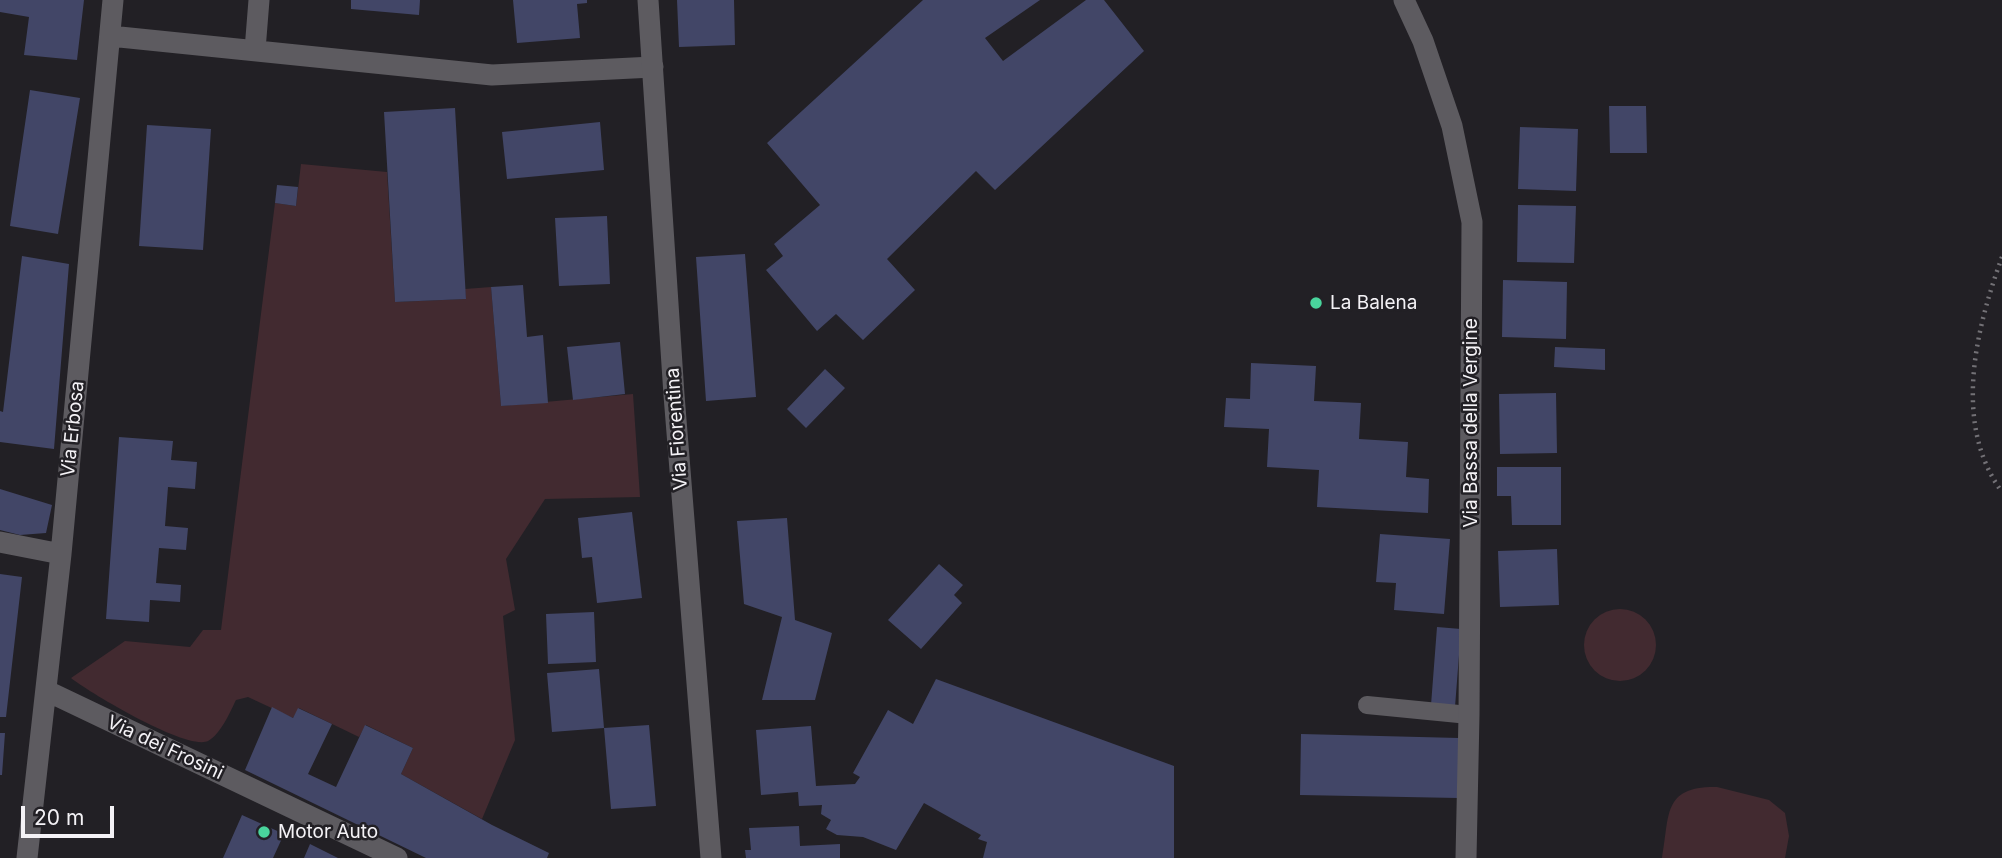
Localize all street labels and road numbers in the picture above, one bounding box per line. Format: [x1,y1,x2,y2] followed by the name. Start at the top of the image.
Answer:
[1460,318,1482,528] street label: Via Bassa della Vergine
[661,367,693,491] street label: Via Fiorentina
[57,380,89,478] street label: Via Erbosa
[103,711,227,785] street label: Via dei Frosini

